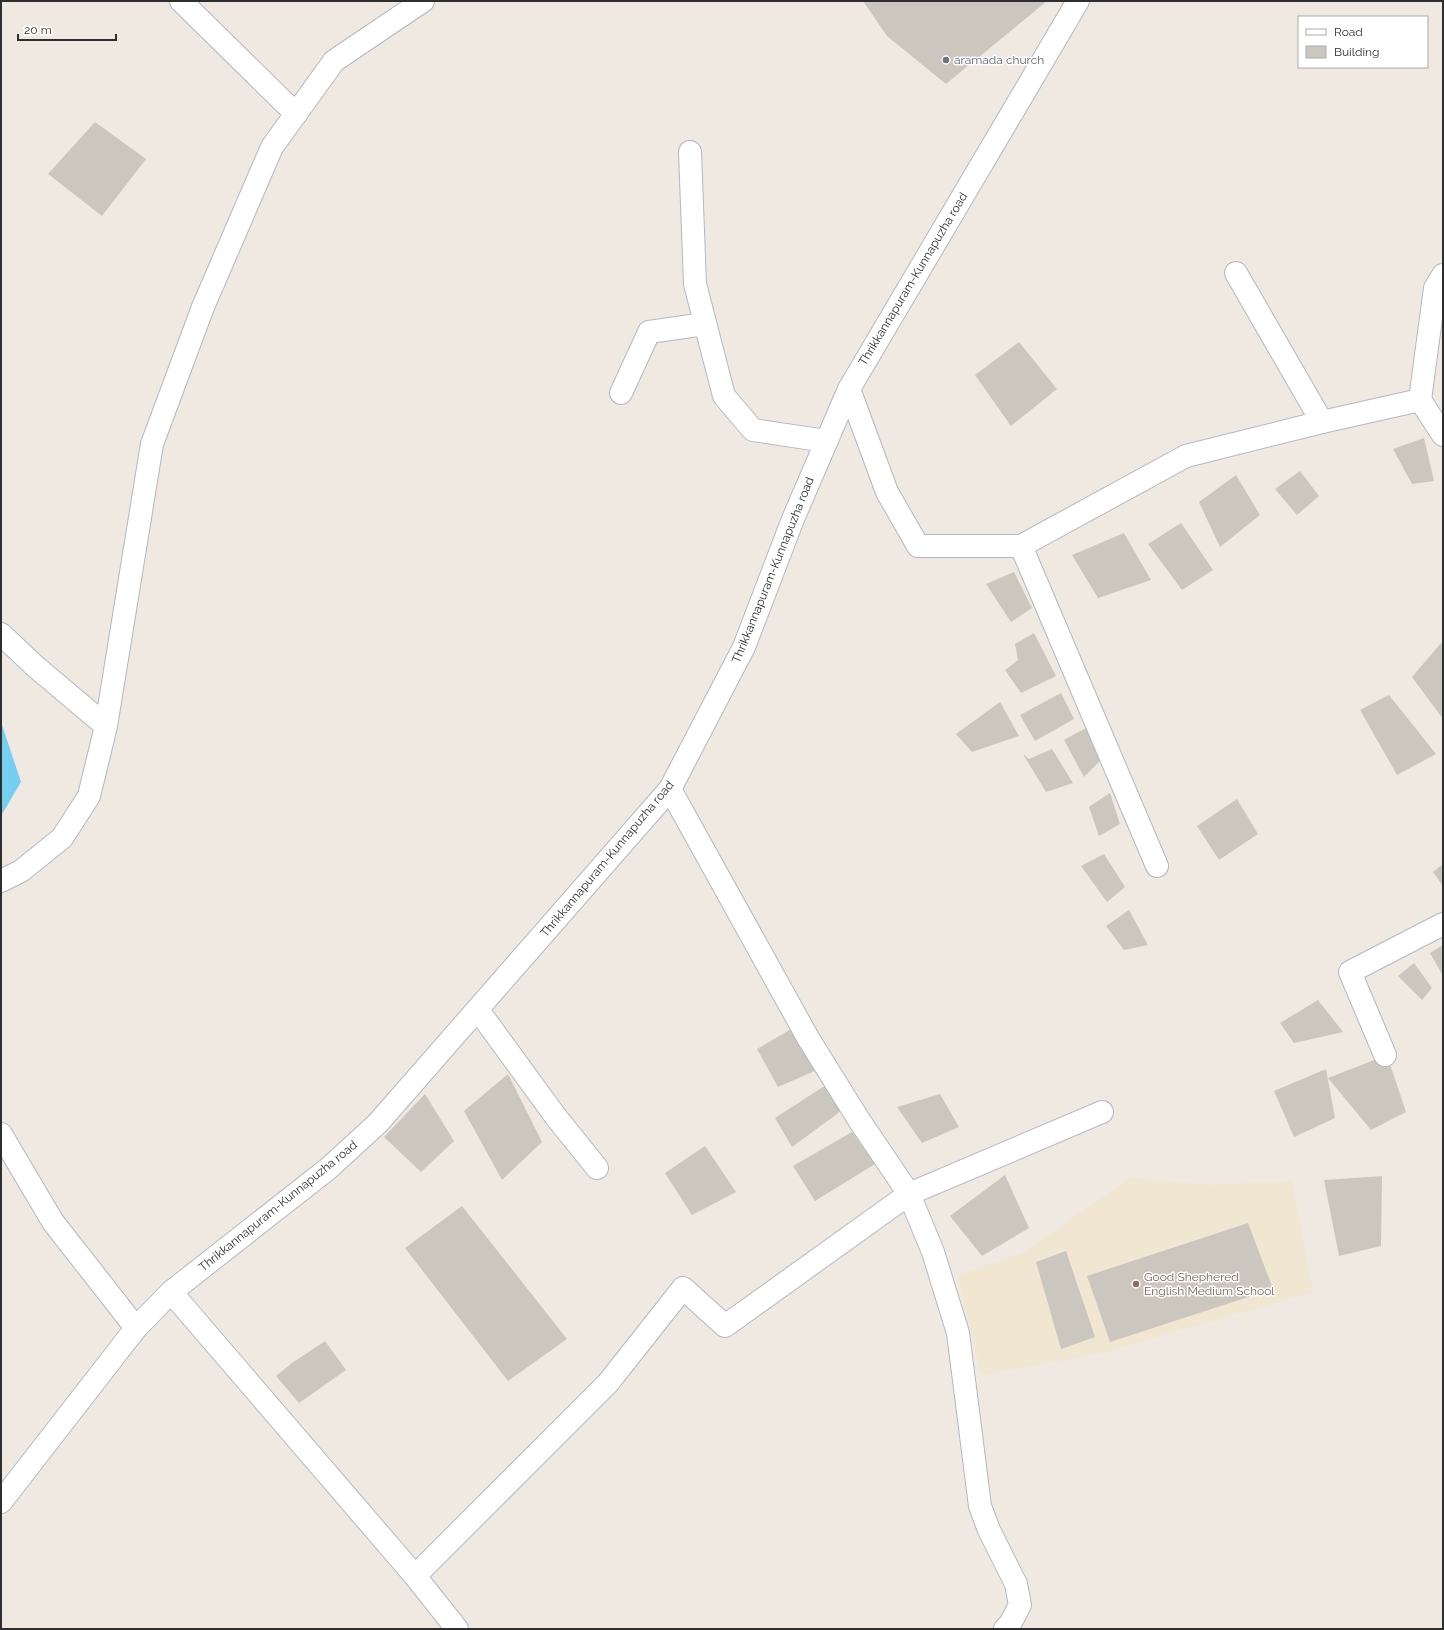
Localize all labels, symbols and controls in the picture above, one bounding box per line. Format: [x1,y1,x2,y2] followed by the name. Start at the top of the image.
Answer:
[18,16,116,42] scale bar
[1298,16,1428,68] legend
[24,23,52,37] text: 20 m
[1334,25,1363,39] text: Road
[1334,45,1380,59] text: Building
[954,53,1044,67] place label: aramada church
[941,55,951,65] marker: aramada church
[856,190,970,368] street label: Thrikkannapuram-Kunnapuzha road
[729,475,817,665] street label: Thrikkannapuram-Kunnapuzha road
[537,778,677,940] street label: Thrikkannapuram-Kunnapuzha road
[196,1138,360,1274] street label: Thrikkannapuram-Kunnapuzha road
[1144,1270,1275,1298] place label: Good Shephered English Medium School
[1131,1279,1141,1289] marker: Good Shephered English Medium School

